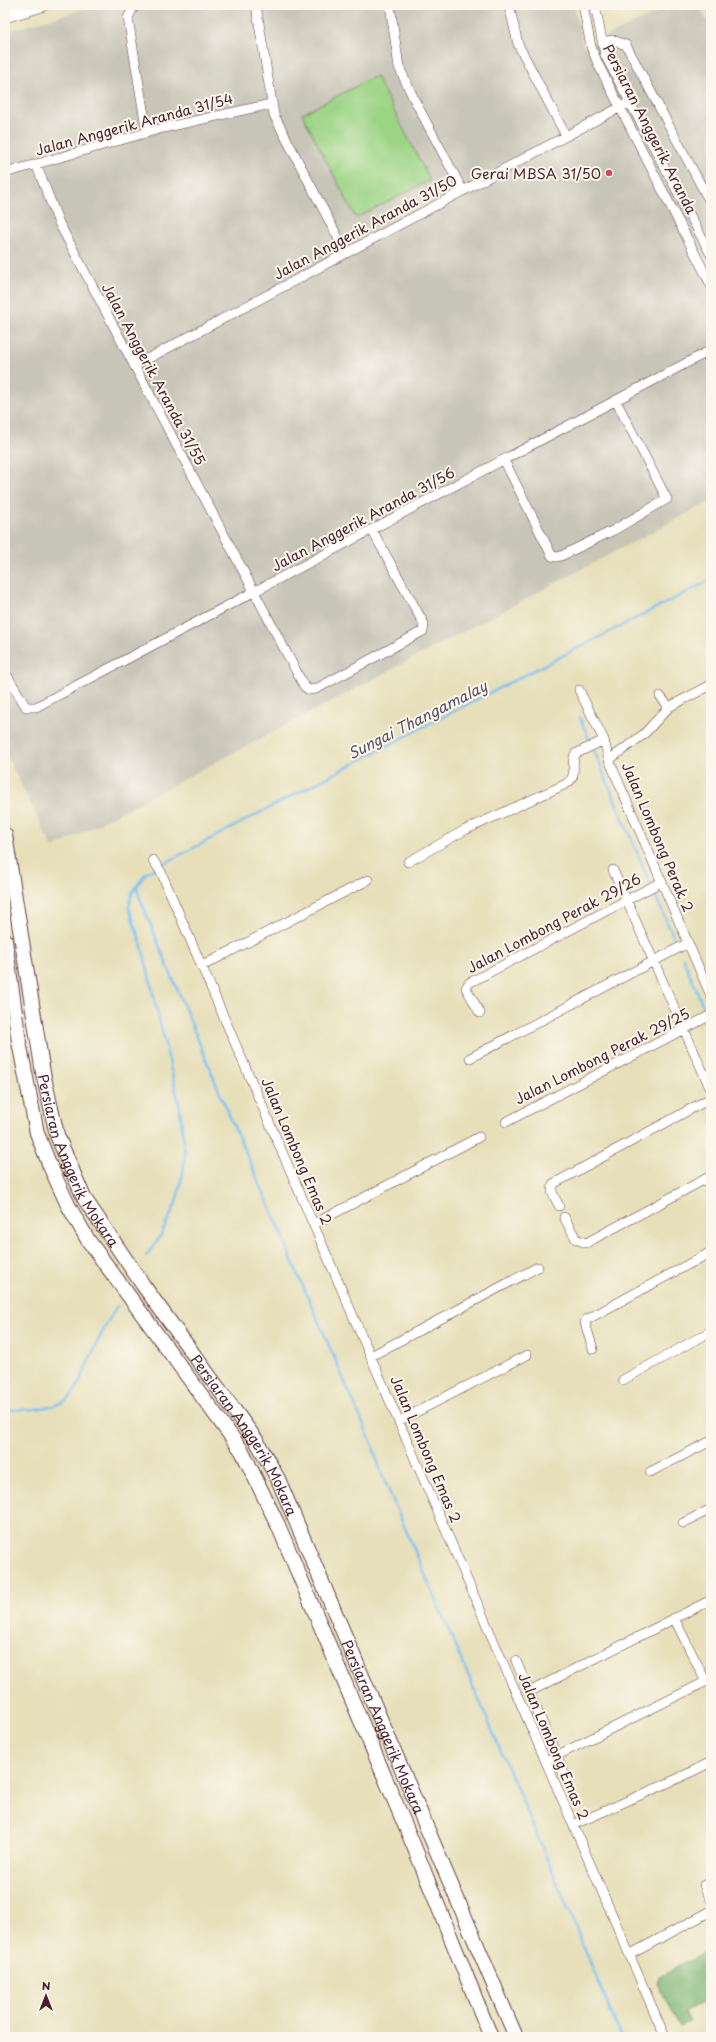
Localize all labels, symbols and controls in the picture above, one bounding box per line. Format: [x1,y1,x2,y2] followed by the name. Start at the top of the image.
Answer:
[598,40,702,218] street label: Persiaran Anggerik Aranda
[33,87,235,161] street label: Jalan Anggerik Aranda 31/54
[471,163,601,184] place label: Gerai MBSA 31/50
[604,168,614,178] marker: Gerai MBSA 31/50
[270,170,460,284] street label: Jalan Anggerik Aranda 31/50
[97,279,211,469] street label: Jalan Anggerik Aranda 31/55
[268,462,458,576] street label: Jalan Anggerik Aranda 31/56
[343,673,491,764] water label: Sungai Thangamalay
[617,759,699,915] street label: Jalan Lombong Perak 2
[463,868,645,978] street label: Jalan Lombong Perak 29/26
[511,1003,693,1109] street label: Jalan Lombong Perak 29/25
[33,1072,125,1251] street label: Persiaran Anggerik Mokara
[256,1074,338,1228] street label: Jalan Lombong Emas 2
[186,1350,303,1519] street label: Persiaran Anggerik Mokara
[385,1372,467,1526] street label: Jalan Lombong Emas 2
[337,1636,430,1817] street label: Persiaran Anggerik Mokara
[513,1669,595,1823] street label: Jalan Lombong Emas 2
[26,1976,66,2016] north arrow
[42,1977,51,1994] text: N

